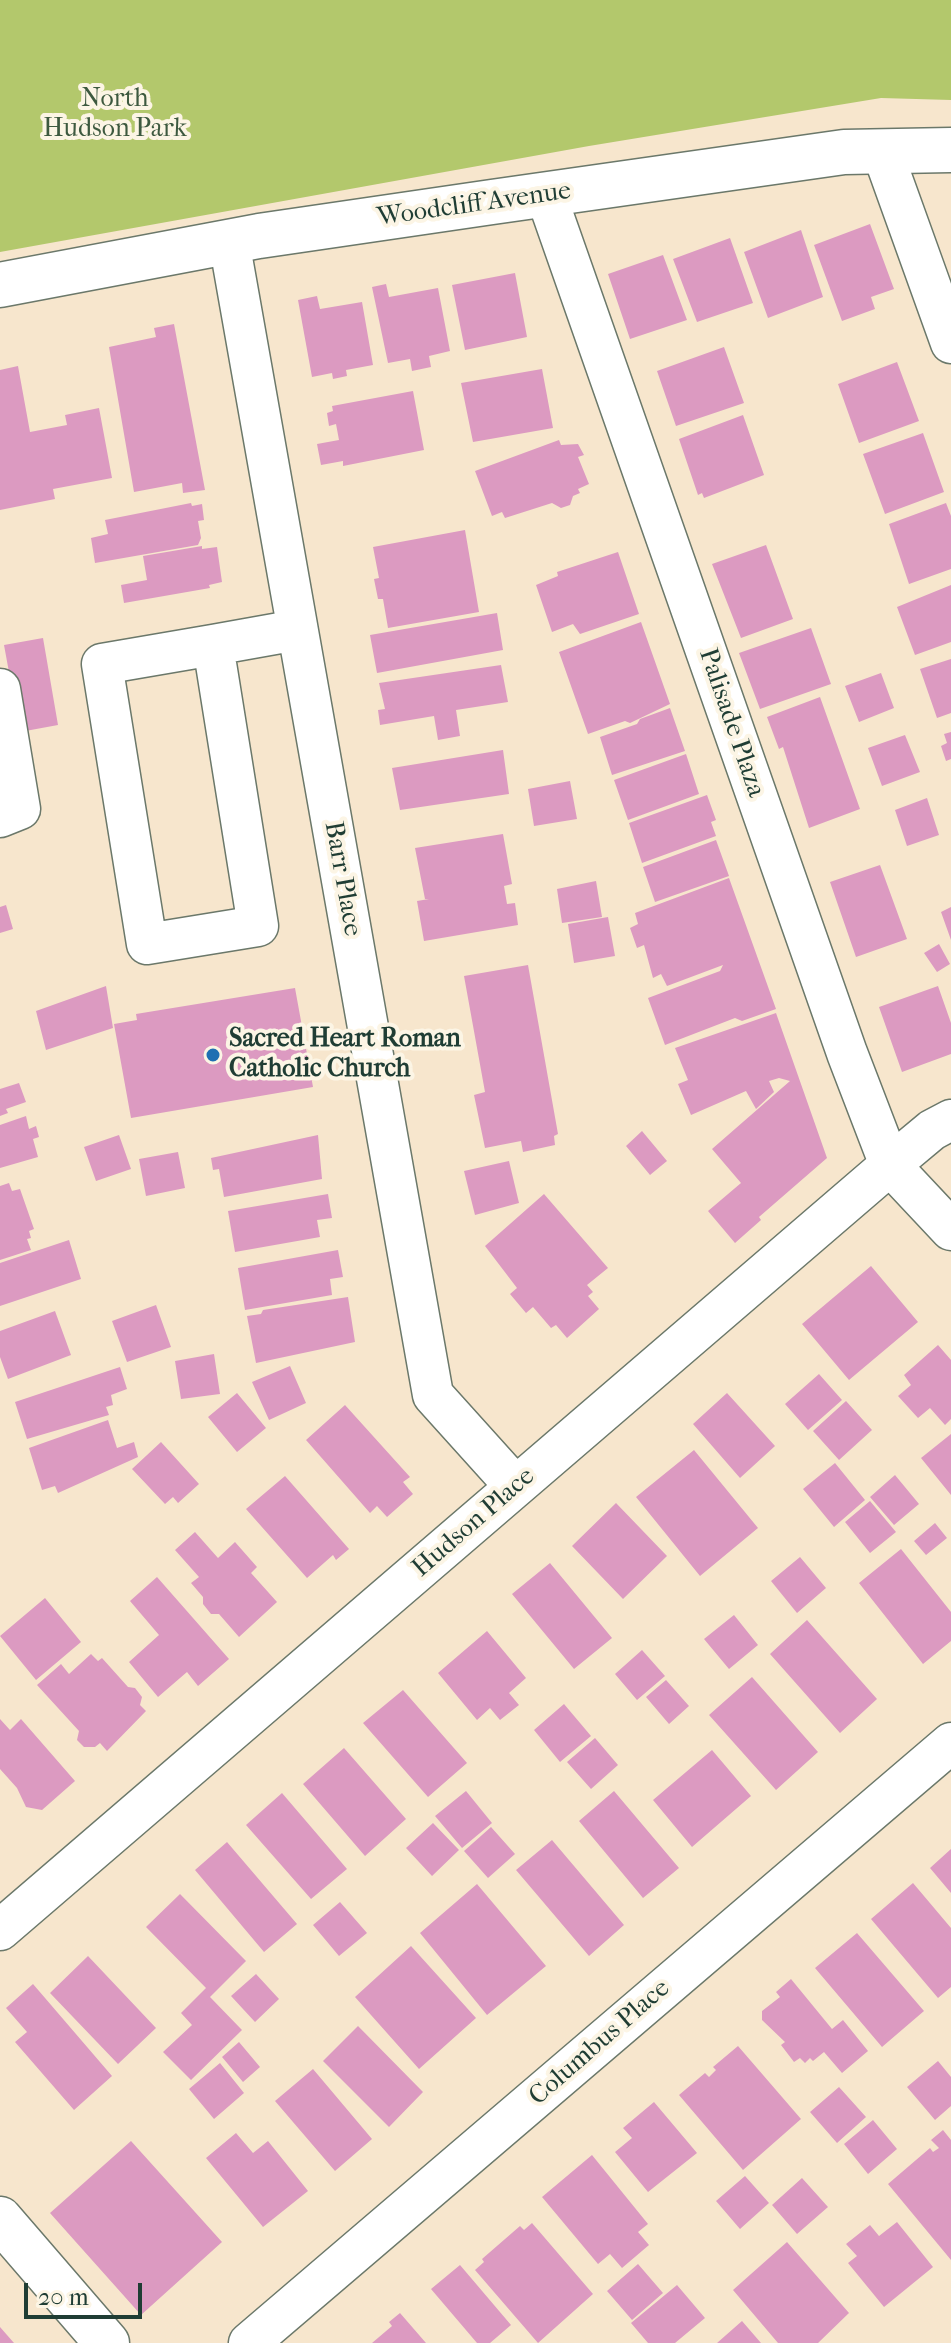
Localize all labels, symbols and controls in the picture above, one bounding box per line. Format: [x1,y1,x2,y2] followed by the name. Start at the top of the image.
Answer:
[43,84,187,146] park label: North Hudson Park
[375,176,573,234] street label: Woodcliff Avenue
[691,645,771,801] street label: Palisade Plaza
[317,819,367,939] street label: Barr Place
[229,1024,461,1086] place label: Sacred Heart Roman Catholic Church
[204,1046,222,1064] marker: Sacred Heart Roman Catholic Church
[407,1462,541,1584] street label: Hudson Place
[523,1973,677,2113] street label: Columbus Place
[28,2267,146,2317] scale bar
[38,2283,89,2311] text: 20 m

